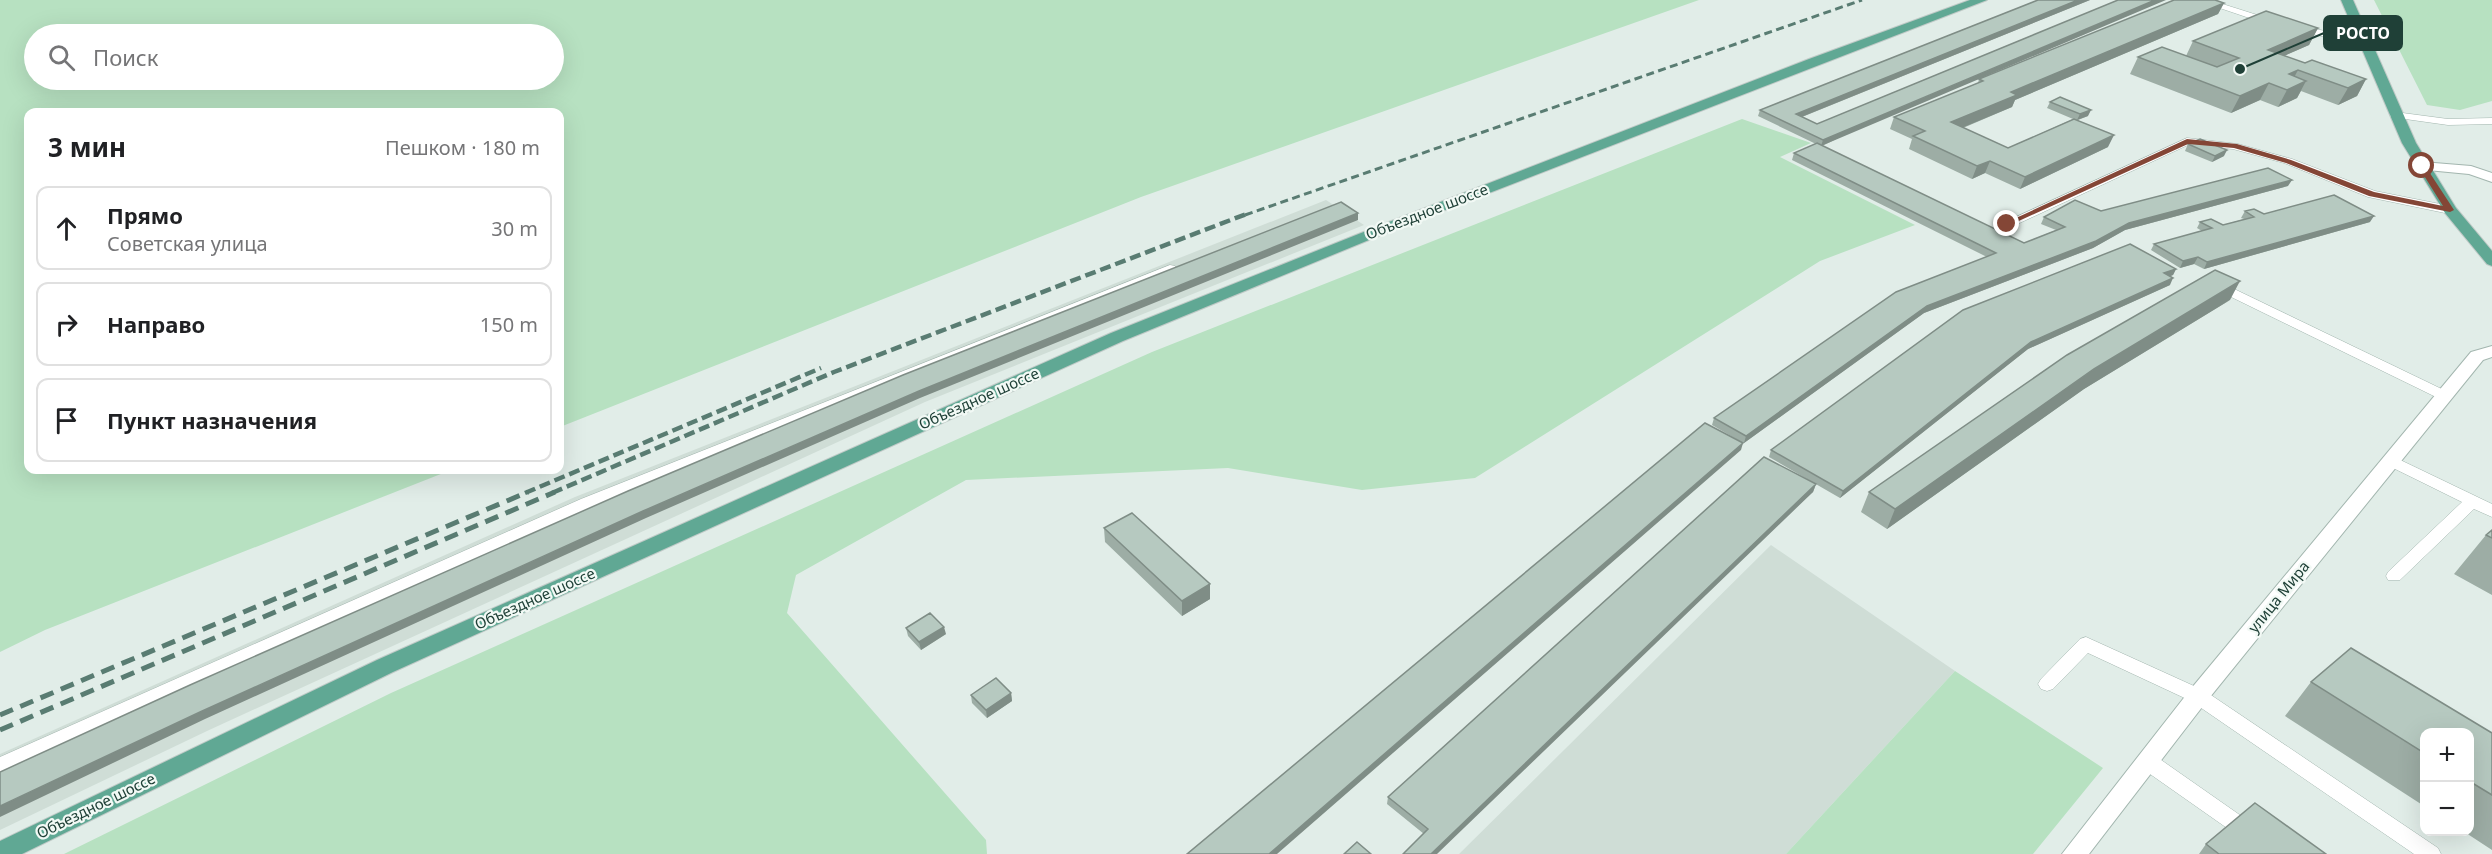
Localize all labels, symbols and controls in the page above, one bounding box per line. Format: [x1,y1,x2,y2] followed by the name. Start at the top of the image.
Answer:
[2324,16,2402,50] callout: РОСТО
[2336,22,2390,44] text: РОСТО
[24,24,564,90] search box
[45,41,78,74] icon: search
[93,42,158,72] text: Поиск
[48,129,126,165] text: 3 мин
[385,134,540,161] text: Пешком · 180 m
[2408,152,2434,178] route start
[1363,179,1491,244] street label: Объездное шоссе
[107,200,183,230] text: Прямо
[1993,210,2019,236] route end
[50,212,83,245] icon: ahead
[491,215,538,242] text: 30 m
[107,230,268,257] text: Советская улица
[50,308,83,341] icon: right
[107,309,205,339] text: Направо
[480,311,538,338] text: 150 m
[915,363,1042,434] street label: Объездное шоссе
[50,404,83,437] icon: arrive
[107,405,317,435] text: Пункт назначения
[2243,556,2313,636] street label: улица Мира
[471,563,598,634] street label: Объездное шоссе
[2420,728,2474,836] map controls
[2420,728,2474,782] button: +
[33,768,158,843] street label: Объездное шоссе
[2420,782,2474,836] button: −

